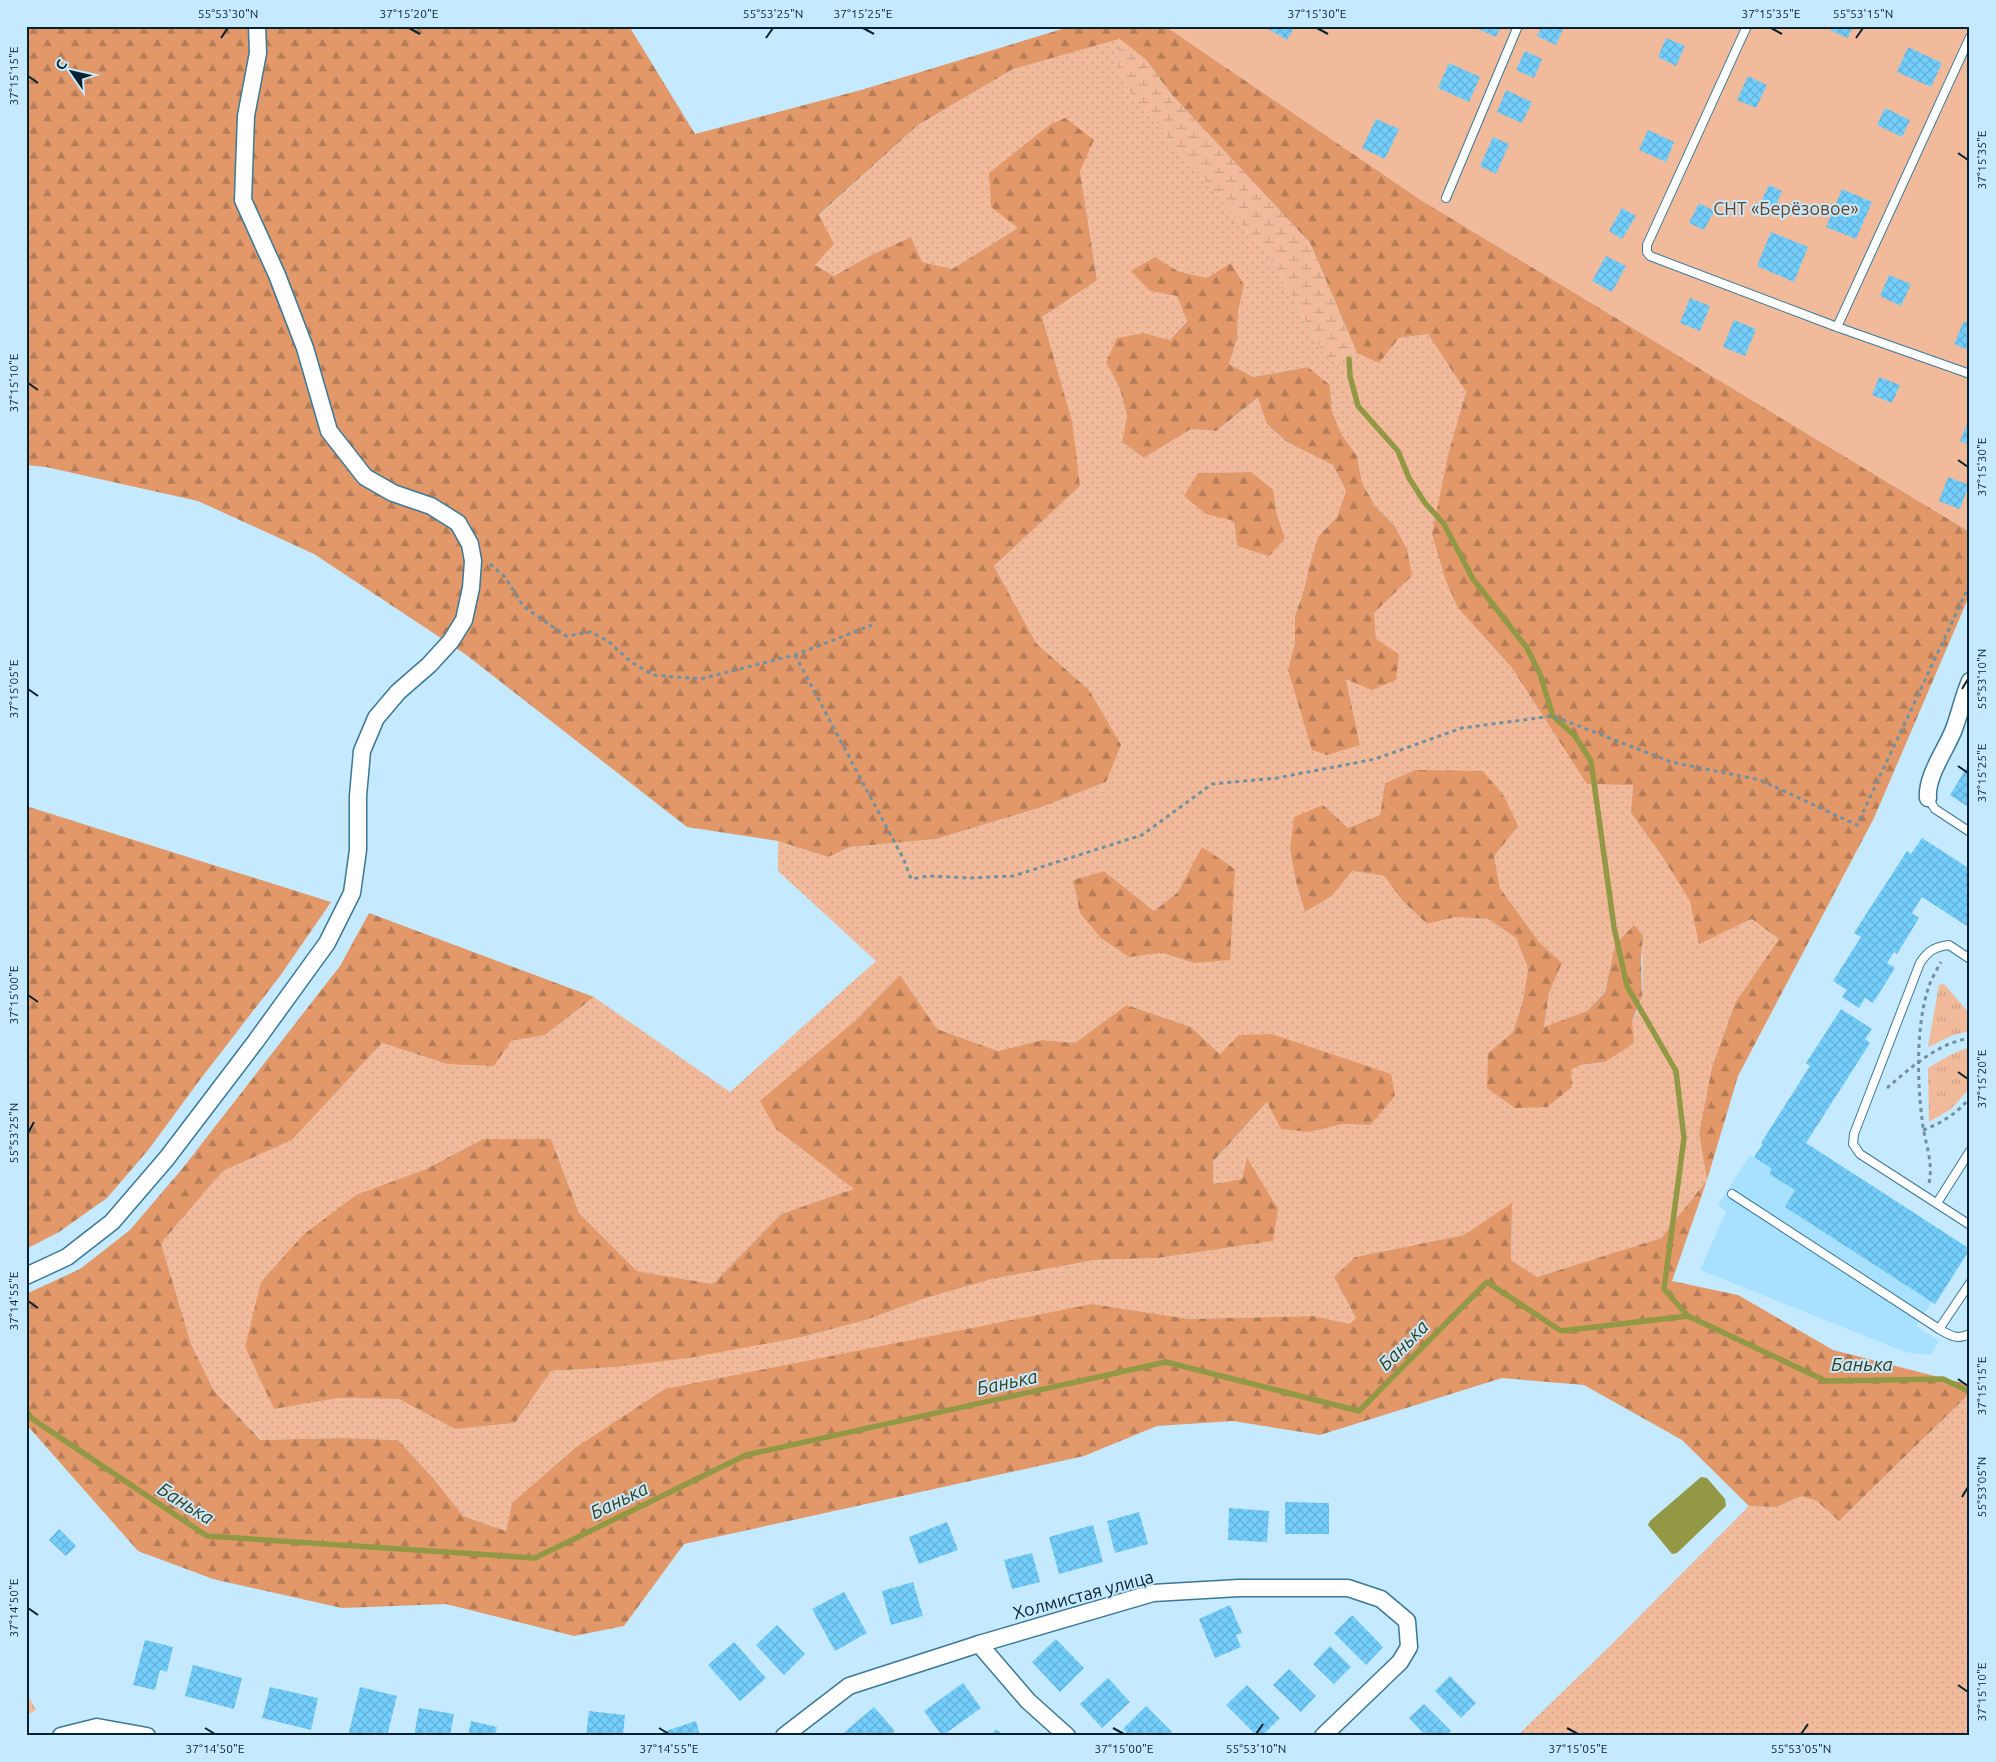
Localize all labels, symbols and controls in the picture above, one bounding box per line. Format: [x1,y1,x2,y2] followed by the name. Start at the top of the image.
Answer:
[198,7,258,20] text: 55°53'30"N
[380,7,439,20] text: 37°15'20"E
[743,7,803,20] text: 55°53'25"N
[834,7,893,20] text: 37°15'25"E
[1288,7,1347,20] text: 37°15'30"E
[1742,7,1801,20] text: 37°15'35"E
[1833,7,1893,20] text: 55°53'15"N
[7,46,20,105] text: 37°15'15"E
[48,48,98,98] north arrow
[52,57,70,73] text: С
[1975,130,1988,189] text: 37°15'35"E
[1713,198,1859,218] park label: СНТ «Берёзовое»
[7,353,20,412] text: 37°15'10"E
[1975,437,1988,496] text: 37°15'30"E
[1975,649,1988,709] text: 55°53'10"N
[7,659,20,718] text: 37°15'05"E
[1975,743,1988,802] text: 37°15'25"E
[7,965,20,1024] text: 37°15'00"E
[1975,1049,1988,1108] text: 37°15'20"E
[7,1103,20,1163] text: 55°53'25"N
[7,1271,20,1330] text: 37°14'55"E
[1373,1315,1433,1375] water label: Банька
[1831,1353,1893,1375] water label: Банька
[1975,1356,1988,1415] text: 37°15'15"E
[975,1365,1039,1399] water label: Банька
[1975,1457,1988,1517] text: 55°53'05"N
[154,1477,218,1529] water label: Банька
[586,1477,652,1523] water label: Банька
[1011,1566,1155,1622] street label: Холмистая улица
[7,1578,20,1637] text: 37°14'50"E
[1975,1662,1988,1721] text: 37°15'10"E
[186,1742,245,1755] text: 37°14'50"E
[640,1742,699,1755] text: 37°14'55"E
[1095,1742,1154,1755] text: 37°15'00"E
[1226,1742,1286,1755] text: 55°53'10"N
[1549,1742,1608,1755] text: 37°15'05"E
[1771,1742,1831,1755] text: 55°53'05"N

